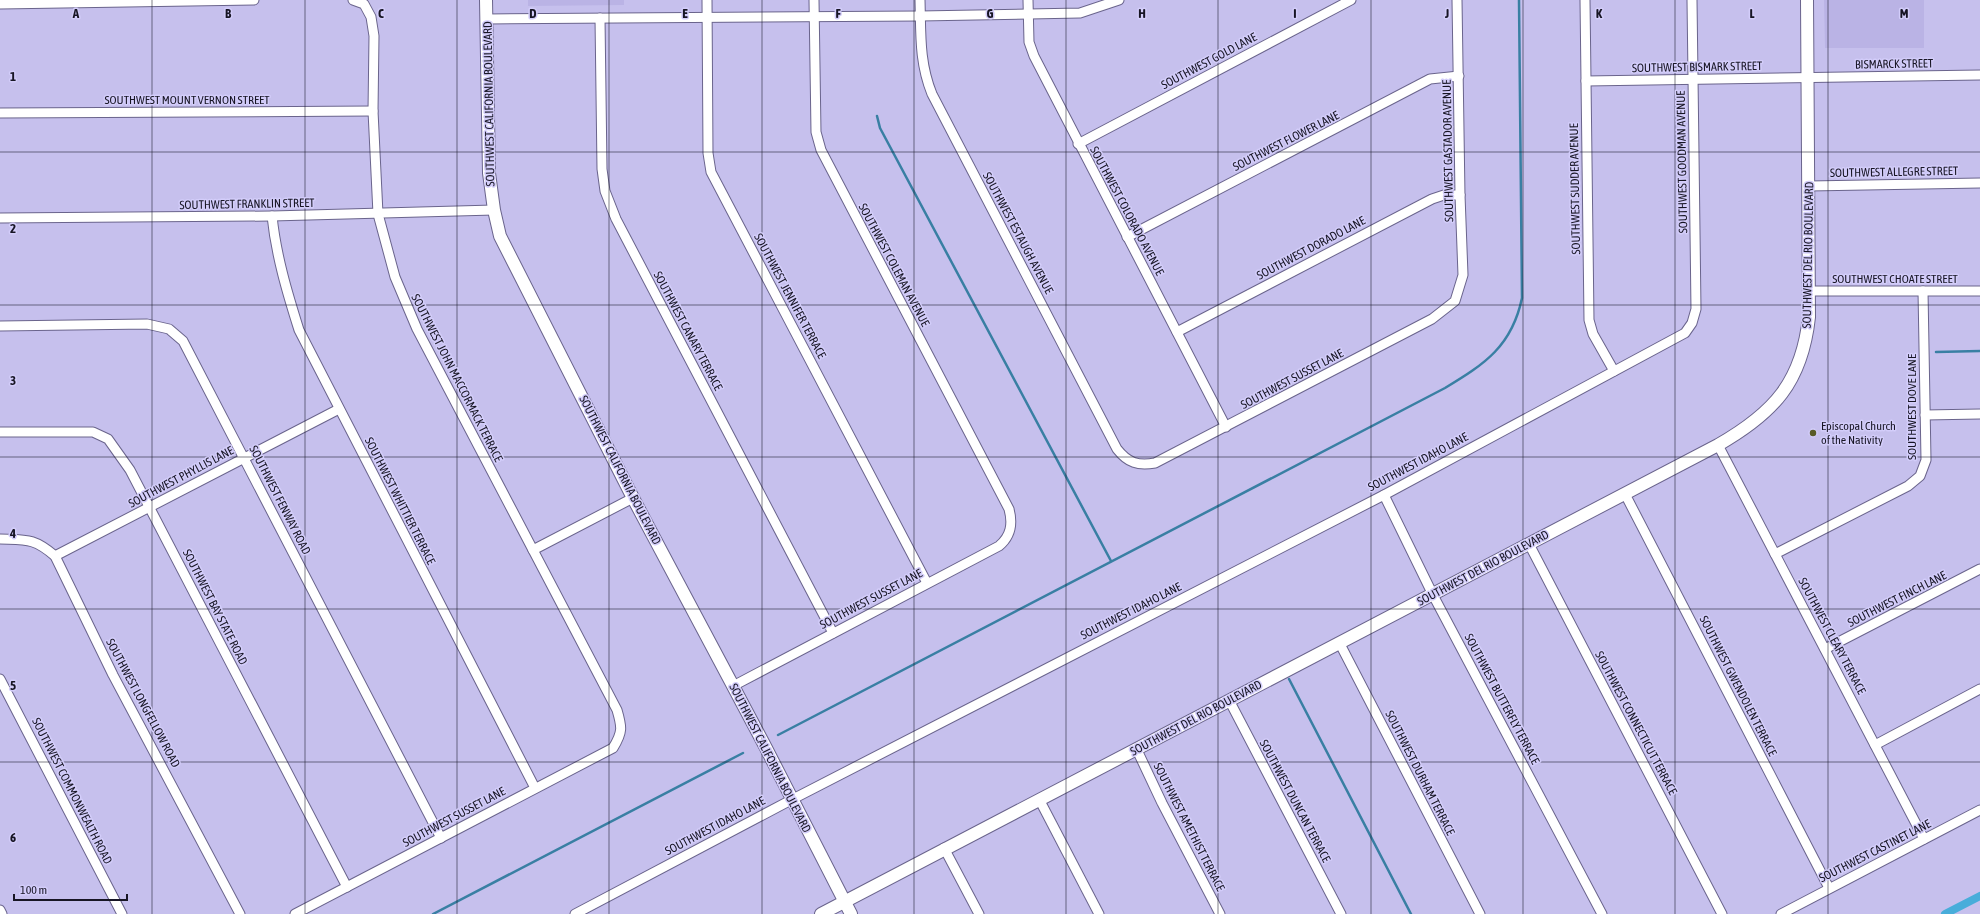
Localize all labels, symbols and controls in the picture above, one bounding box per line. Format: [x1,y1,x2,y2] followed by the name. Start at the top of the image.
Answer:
[72,6,80,21] text: A
[225,6,232,21] text: B
[378,6,384,21] text: C
[529,6,537,21] text: D
[682,6,688,21] text: E
[835,6,841,21] text: F
[987,6,994,21] text: G
[1138,6,1146,21] text: H
[1293,6,1297,21] text: I
[1444,6,1449,21] text: J
[1596,6,1603,21] text: K
[1749,6,1755,21] text: L
[1900,6,1909,21] text: M
[481,21,497,187] street label: SOUTHWEST CALIFORNIA BOULEVARD
[1159,30,1259,92] street label: SOUTHWEST GOLD LANE
[1855,56,1934,72] street label: BISMARCK STREET
[1632,59,1763,75] street label: SOUTHWEST BISMARK STREET
[10,69,16,84] text: 1
[1440,80,1456,222] street label: SOUTHWEST GASTADOR AVENUE
[1674,90,1690,234] street label: SOUTHWEST GOODMAN AVENUE
[105,93,270,107] street label: SOUTHWEST MOUNT VERNON STREET
[1231,108,1341,174] street label: SOUTHWEST FLOWER LANE
[1567,123,1583,255] street label: SOUTHWEST SUDDER AVENUE
[1087,144,1167,278] street label: SOUTHWEST COLORADO AVENUE
[1830,164,1959,180] street label: SOUTHWEST ALLEGRE STREET
[980,170,1056,296] street label: SOUTHWEST ESTAUGH AVENUE
[1800,181,1816,328] street label: SOUTHWEST DEL RIO BOULEVARD
[179,196,315,212] street label: SOUTHWEST FRANKLIN STREET
[856,201,932,329] street label: SOUTHWEST COLEMAN AVENUE
[1254,213,1368,283] street label: SOUTHWEST DORADO LANE
[10,221,16,236] text: 2
[751,231,829,361] street label: SOUTHWEST JENNIFER TERRACE
[651,269,725,393] street label: SOUTHWEST CANARY TERRACE
[1832,272,1959,286] street label: SOUTHWEST CHOATE STREET
[408,292,506,464] street label: SOUTHWEST JOHN MACCORMACK TERRACE
[1238,346,1346,412] street label: SOUTHWEST SUSSET LANE
[1905,354,1919,460] street label: SOUTHWEST DOVE LANE
[10,373,16,388] text: 3
[576,393,664,547] street label: SOUTHWEST CALIFORNIA BOULEVARD
[1821,419,1896,447] place label: Episcopal Church of the Nativity
[1808,428,1818,438] marker: Episcopal Church of the Nativity
[1366,430,1470,494] street label: SOUTHWEST IDAHO LANE
[362,435,438,567] street label: SOUTHWEST WHITTIER TERRACE
[126,443,236,511] street label: SOUTHWEST PHYLLIS LANE
[246,443,314,557] street label: SOUTHWEST FENWAY ROAD
[9,526,16,541] text: 4
[1415,527,1551,609] street label: SOUTHWEST DEL RIO BOULEVARD
[180,547,250,667] street label: SOUTHWEST BAY STATE ROAD
[817,566,925,632] street label: SOUTHWEST SUSSET LANE
[1845,568,1949,630] street label: SOUTHWEST FINCH LANE
[1795,575,1869,697] street label: SOUTHWEST CLEARY TERRACE
[1078,580,1184,642] street label: SOUTHWEST IDAHO LANE
[1696,614,1780,758] street label: SOUTHWEST GWENDOLEN TERRACE
[1462,631,1542,767] street label: SOUTHWEST BUTTERFLY TERRACE
[103,636,183,770] street label: SOUTHWEST LONGFELLOW ROAD
[1592,649,1680,797] street label: SOUTHWEST CONNECTICUT TERRACE
[1128,677,1264,759] street label: SOUTHWEST DEL RIO BOULEVARD
[10,678,16,693] text: 5
[726,681,814,835] street label: SOUTHWEST CALIFORNIA BOULEVARD
[1382,708,1458,838] street label: SOUTHWEST DURHAM TERRACE
[29,716,115,867] street label: SOUTHWEST COMMONWEALTH ROAD
[1257,737,1333,865] street label: SOUTHWEST DUNCAN TERRACE
[1150,760,1228,894] street label: SOUTHWEST AMETHIST TERRACE
[400,784,508,850] street label: SOUTHWEST SUSSET LANE
[663,794,767,858] street label: SOUTHWEST IDAHO LANE
[1817,817,1933,885] street label: SOUTHWEST CASTINET LANE
[10,830,16,845] text: 6
[14,876,127,902] scale bar
[20,883,47,897] text: 100 m

